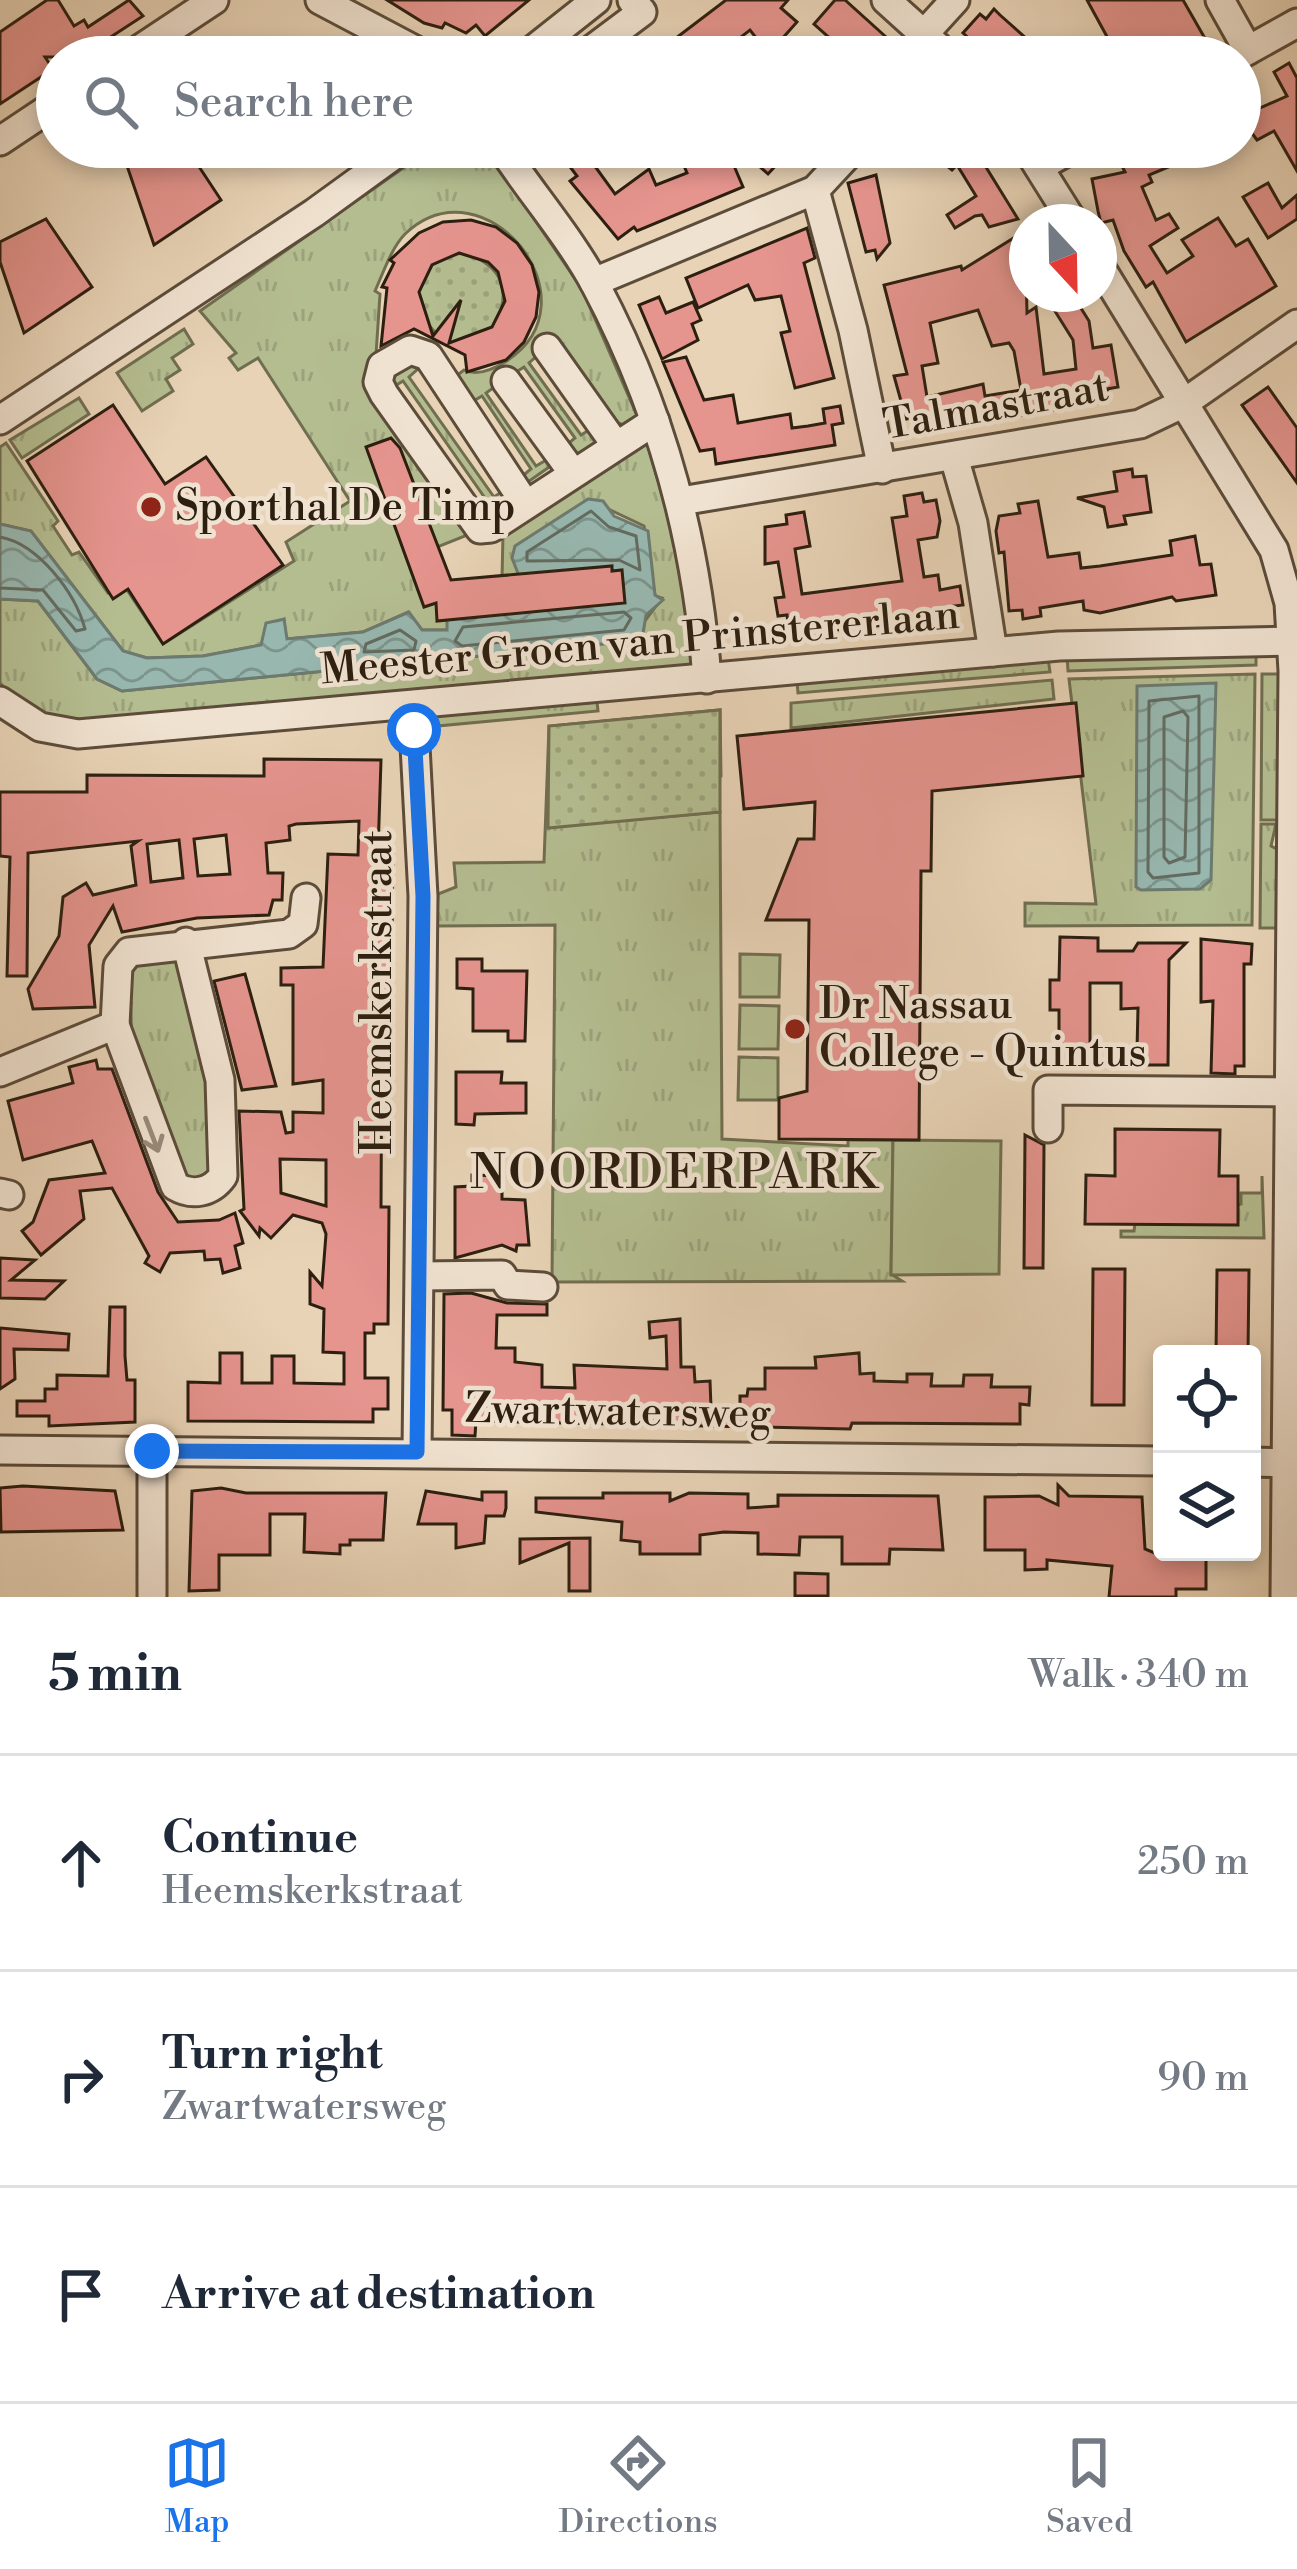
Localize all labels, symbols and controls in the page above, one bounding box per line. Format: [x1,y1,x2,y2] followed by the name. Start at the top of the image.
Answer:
[36,36,1261,168] search box
[78,69,144,135] icon: search
[174,74,414,131] text: Search here
[1009,204,1117,312] north arrow
[879,361,1113,453] street label: Talmastraat
[175,481,516,534] place label: Sporthal De Timp
[138,494,164,520] marker: Sporthal De Timp
[318,589,962,697] street label: Meester Groen van Prinstererlaan
[387,703,441,757] route start
[352,830,405,1154] street label: Heemskerkstraat
[819,979,1147,1081] place label: Dr Nassau College - Quintus
[782,1016,808,1042] marker: Dr Nassau College - Quintus
[143,1116,165,1153] one-way arrow
[470,1144,880,1204] district label: NOORDERPARK
[1153,1345,1261,1561] map controls
[1153,1345,1261,1453] button: locate
[464,1383,772,1442] street label: Zwartwatersweg
[125,1424,179,1478] route end
[1153,1453,1261,1561] button: layers
[48,1643,182,1707] text: 5 min
[1029,1651,1249,1700] text: Walk · 340 m
[162,1810,358,1867] text: Continue
[48,1830,114,1896] icon: ahead
[1137,1838,1249,1887] text: 250 m
[162,1867,463,1916] text: Heemskerkstraat
[162,2026,383,2083] text: Turn right
[48,2046,114,2112] icon: right
[1157,2054,1249,2103] text: 90 m
[162,2083,447,2132] text: Zwartwatersweg
[48,2262,114,2328] icon: arrive
[162,2266,595,2323] text: Arrive at destination
[164,2430,230,2543] tab: Map
[559,2430,718,2543] tab: Directions
[1046,2430,1133,2543] tab: Saved

